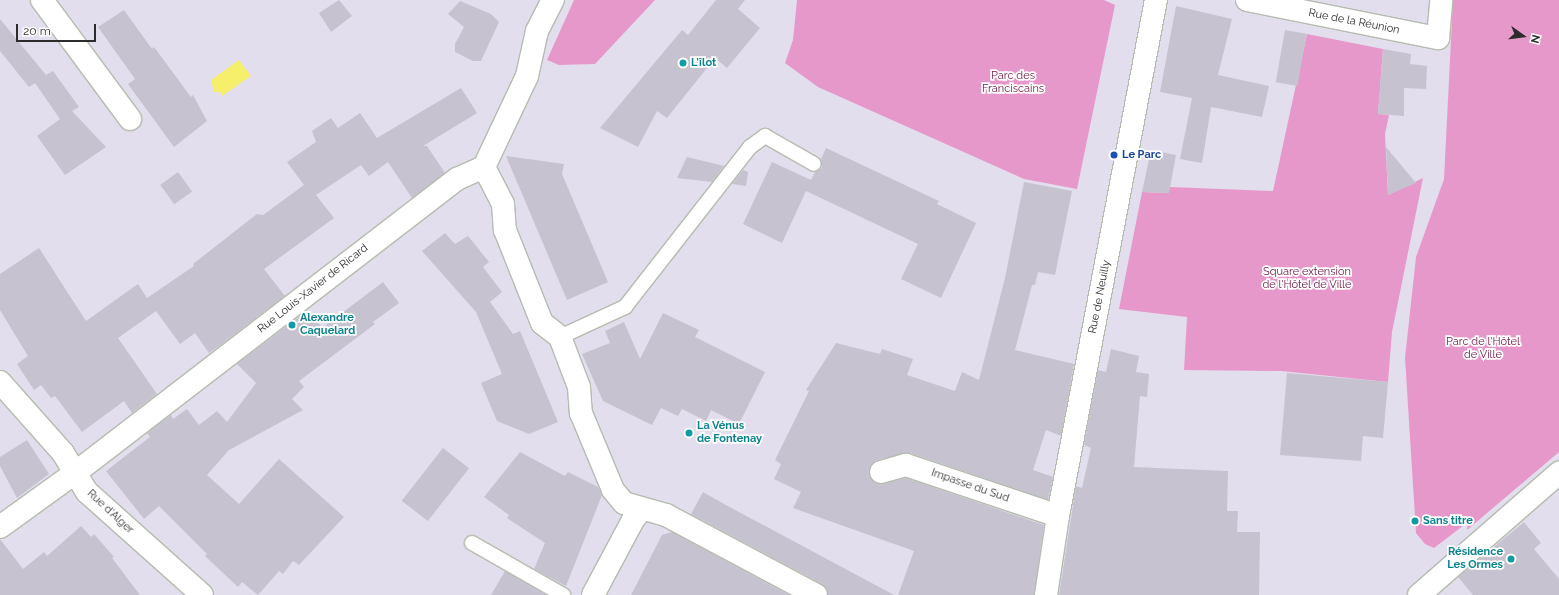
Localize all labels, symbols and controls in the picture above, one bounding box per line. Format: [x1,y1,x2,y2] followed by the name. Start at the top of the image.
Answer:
[1307,7,1401,37] street label: Rue de la Réunion
[18,16,98,42] scale bar
[1503,16,1543,56] north arrow
[23,24,51,38] text: 20 m
[1528,33,1542,45] text: N
[691,56,716,70] place label: L'îlot
[678,58,688,68] marker: L'îlot
[982,70,1044,96] park label: Parc des Franciscains
[1122,148,1161,162] place label: Le Parc
[1109,150,1119,160] marker: Le Parc
[255,242,371,336] street label: Rue Louis-Xavier de Ricard
[1086,259,1114,335] street label: Rue de Neuilly
[1262,266,1352,292] park label: Square extension de l'Hôtel de Ville
[300,312,355,338] place label: Alexandre Caquelard
[287,320,297,330] marker: Alexandre Caquelard
[1446,336,1520,362] park label: Parc de l'Hôtel de Ville
[697,420,762,446] place label: La Vénus de Fontenay
[684,428,694,438] marker: La Vénus de Fontenay
[929,466,1011,506] street label: Impasse du Sud
[84,487,136,537] street label: Rue d'Alger
[1423,514,1473,528] place label: Sans titre
[1410,516,1420,526] marker: Sans titre
[1447,546,1503,572] place label: Résidence Les Ormes
[1506,554,1516,564] marker: Résidence Les Ormes

